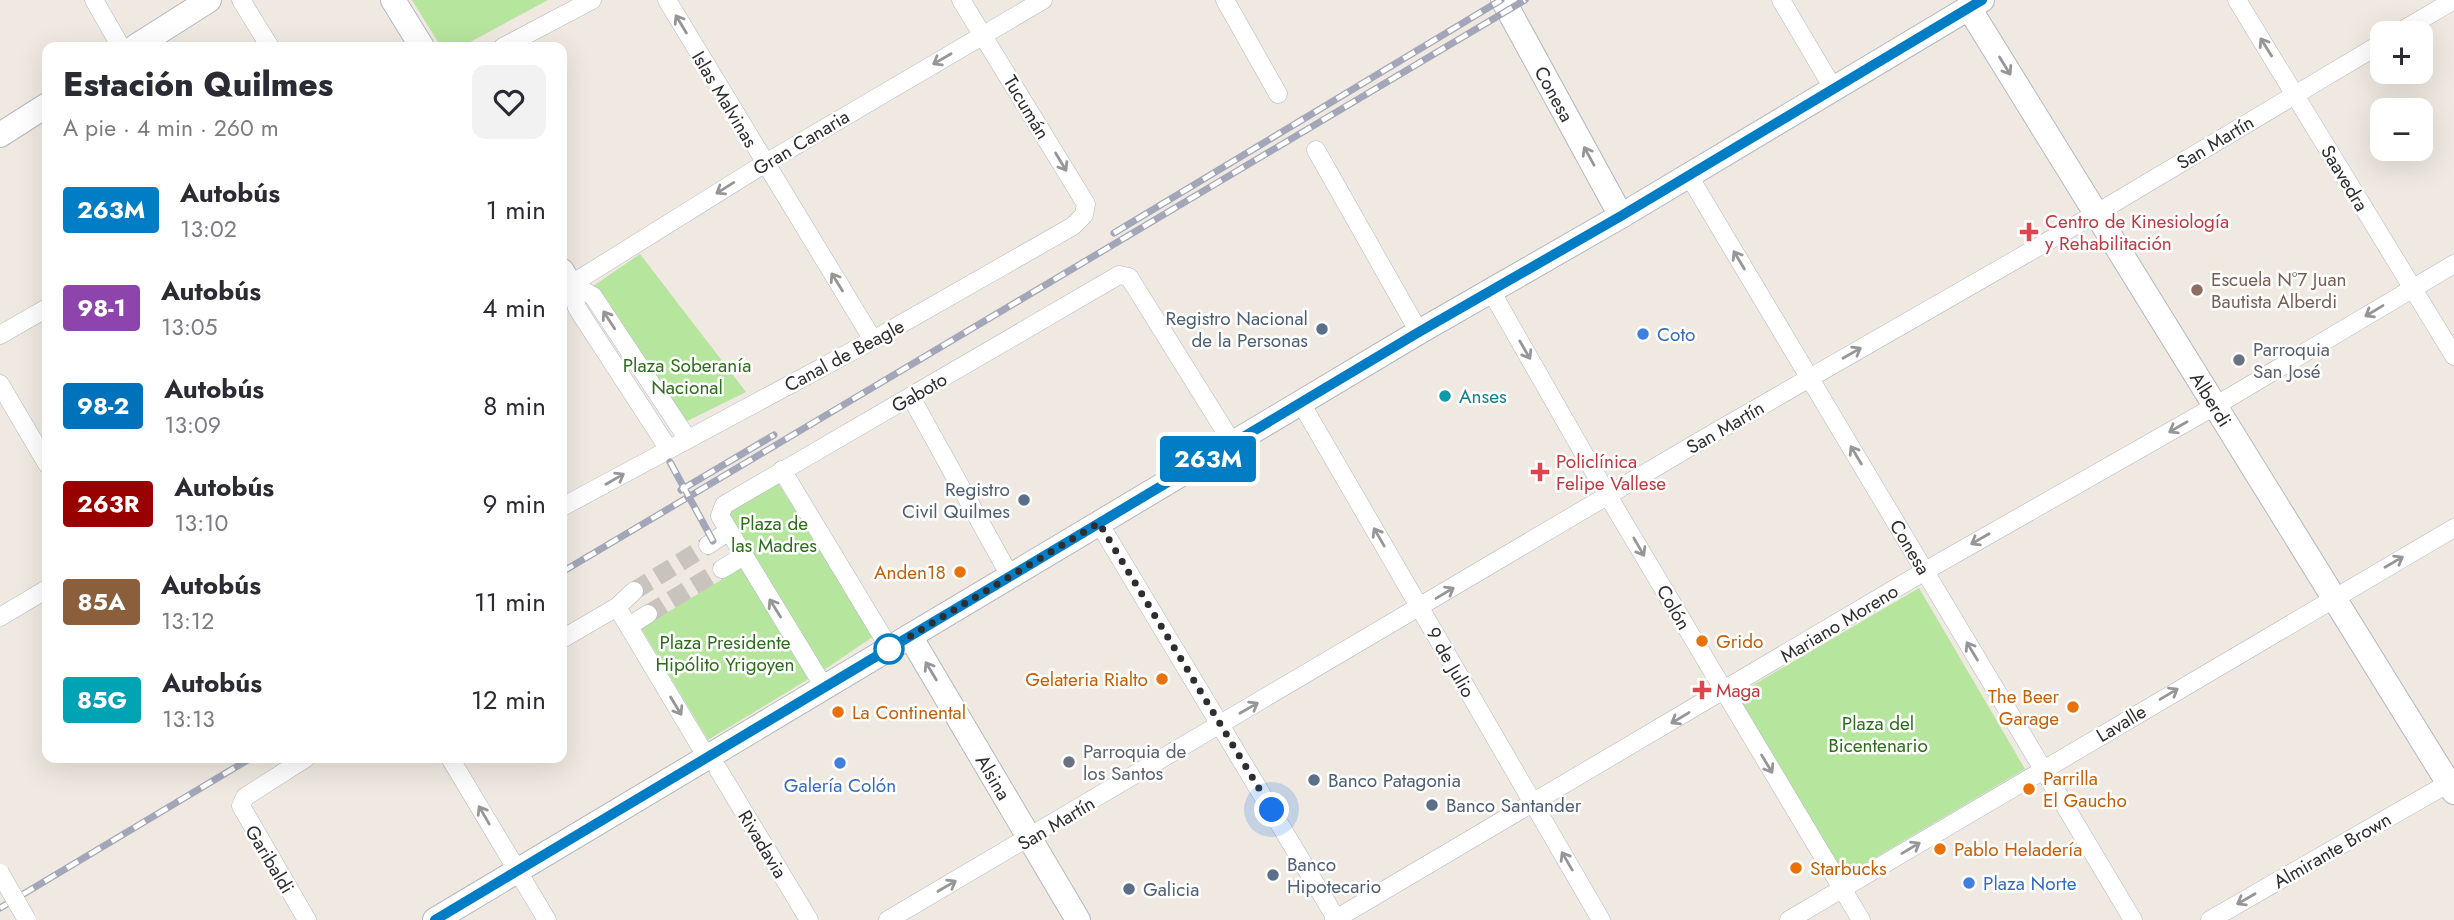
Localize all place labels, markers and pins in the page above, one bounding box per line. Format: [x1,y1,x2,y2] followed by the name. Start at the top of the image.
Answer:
[2045,208,2229,257] place label: Centro de Kinesiología y Rehabilitación
[2019,222,2039,242] marker: Centro de Kinesiología y Rehabilitación
[2211,266,2347,315] place label: Escuela N°7 Juan Bautista Alberdi
[2189,282,2205,298] marker: Escuela N°7 Juan Bautista Alberdi
[1166,305,1308,354] place label: Registro Nacional de la Personas
[1314,321,1330,337] marker: Registro Nacional de la Personas
[1657,321,1695,348] place label: Coto
[1635,326,1651,342] marker: Coto
[2253,336,2330,385] place label: Parroquia San José
[2231,352,2247,368] marker: Parroquia San José
[1459,383,1507,410] place label: Anses
[1437,388,1453,404] marker: Anses
[1556,448,1666,497] place label: Policlínica Felipe Vallese
[1530,462,1550,482] marker: Policlínica Felipe Vallese
[902,476,1010,525] place label: Registro Civil Quilmes
[1016,492,1032,508] marker: Registro Civil Quilmes
[874,559,946,586] place label: Anden18
[952,564,968,580] marker: Anden18
[1716,628,1763,655] place label: Grido
[1694,633,1710,649] marker: Grido
[874,634,904,664] unlabelled marker
[1025,666,1148,693] place label: Gelateria Rialto
[1154,671,1170,687] marker: Gelateria Rialto
[1716,677,1761,704] place label: Maga
[1694,682,1710,698] marker: Maga
[1988,683,2059,732] place label: The Beer Garage
[852,699,966,726] place label: La Continental
[2065,699,2081,715] marker: The Beer Garage
[830,704,846,720] marker: La Continental
[1083,738,1187,787] place label: Parroquia de los Santos
[1061,754,1077,770] marker: Parroquia de los Santos
[832,755,848,771] marker: Galería Colón
[2043,765,2127,814] place label: Parrilla El Gaucho
[1328,767,1461,794] place label: Banco Patagonia
[784,772,896,799] place label: Galería Colón
[1306,772,1322,788] marker: Banco Patagonia
[2021,781,2037,797] marker: Parrilla El Gaucho
[1446,792,1582,819] place label: Banco Santander
[1424,797,1440,813] marker: Banco Santander
[1954,836,2082,863] place label: Pablo Heladería
[1932,841,1948,857] marker: Pablo Heladería
[1287,851,1381,900] place label: Banco Hipotecario
[1810,855,1887,882] place label: Starbucks
[1788,860,1804,876] marker: Starbucks
[1265,867,1281,883] marker: Banco Hipotecario
[1983,870,2077,897] place label: Plaza Norte
[1961,875,1977,891] marker: Plaza Norte
[1143,876,1199,903] place label: Galicia
[1121,881,1137,897] marker: Galicia

